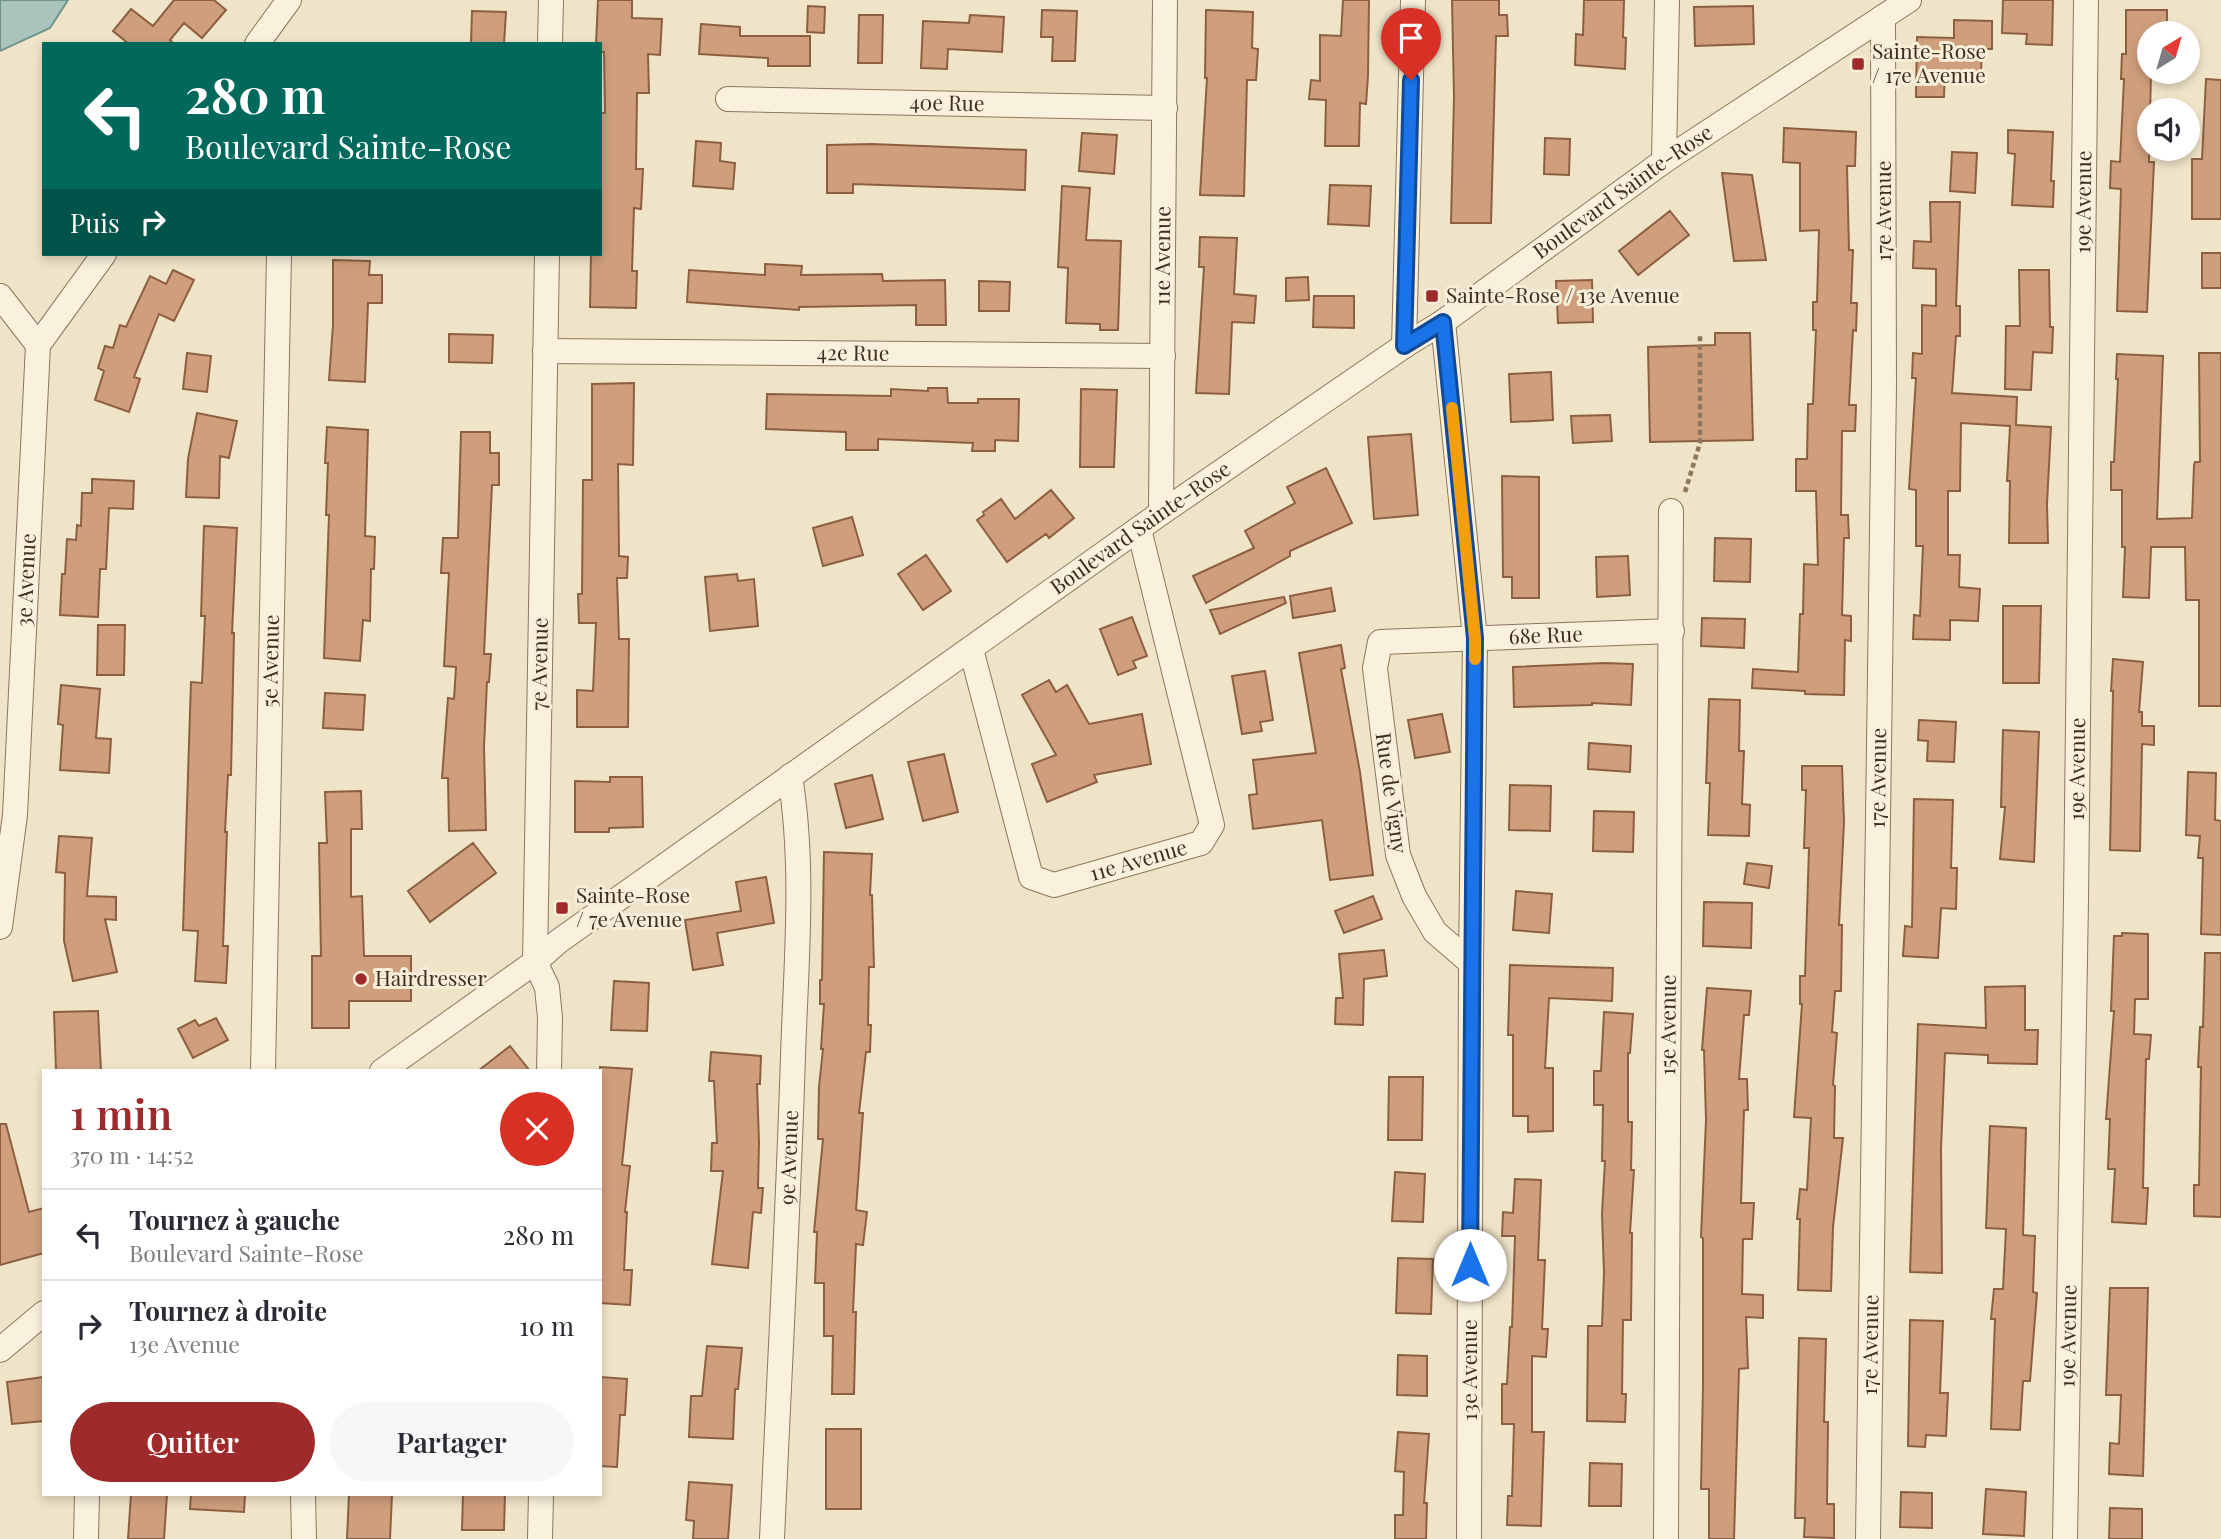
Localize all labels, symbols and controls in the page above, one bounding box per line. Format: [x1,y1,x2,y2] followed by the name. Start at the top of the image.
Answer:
[1381,8,1441,80] pin
[1392,19,1430,57] icon: arrive
[2137,21,2200,84] north arrow
[2137,21,2200,161] map controls
[1872,36,1986,88] place label: Sainte-Rose / 17e Avenue
[1850,56,1866,72] marker: Sainte-Rose / 17e Avenue
[185,61,325,126] text: 280 m
[70,70,161,161] icon: left
[909,87,985,116] street label: 40e Rue
[2137,98,2200,161] button: sound
[1526,117,1717,264] street label: Boulevard Sainte-Rose
[185,124,511,167] text: Boulevard Sainte-Rose
[2067,150,2096,254] street label: 19e Avenue
[1868,161,1896,261] street label: 17e Avenue
[134,203,172,241] icon: right
[70,205,120,240] text: Puis
[1147,206,1175,306] street label: 11e Avenue
[1446,280,1680,308] place label: Sainte-Rose / 13e Avenue
[1424,288,1440,304] marker: Sainte-Rose / 13e Avenue
[817,337,890,366] street label: 42e Rue
[1044,453,1235,600] street label: Boulevard Sainte-Rose
[8,533,41,628] street label: 3e Avenue
[254,614,284,708] street label: 5e Avenue
[523,617,553,711] street label: 7e Avenue
[1508,618,1583,649] street label: 68e Rue
[2061,717,2090,821] street label: 19e Avenue
[1862,727,1891,829] street label: 17e Avenue
[1371,730,1415,855] street label: Rue de Vigny
[1086,832,1190,886] street label: 11e Avenue
[576,880,690,932] place label: Sainte-Rose / 7e Avenue
[554,900,570,916] marker: Sainte-Rose / 7e Avenue
[375,963,487,991] place label: Hairdresser
[353,971,369,987] marker: Hairdresser
[1652,975,1681,1075] street label: 15e Avenue
[70,1085,172,1141] text: 1 min
[500,1092,574,1166] button: close
[771,1109,803,1205] street label: 9e Avenue
[70,1139,194,1170] text: 370 m · 14:52
[129,1202,340,1237] text: Tournez à gauche
[70,1216,108,1254] icon: left
[503,1217,574,1252] text: 280 m
[1433,1228,1507,1302] position arrow
[129,1237,364,1268] text: Boulevard Sainte-Rose
[2052,1284,2081,1388] street label: 19e Avenue
[129,1293,327,1328] text: Tournez à droite
[1854,1294,1883,1396] street label: 17e Avenue
[70,1307,108,1345] icon: right
[519,1308,574,1343] text: 10 m
[1454,1319,1482,1421] street label: 13e Avenue
[129,1328,240,1359] text: 13e Avenue
[70,1402,315,1482] button: Quitter
[329,1402,574,1482] button: Partager

